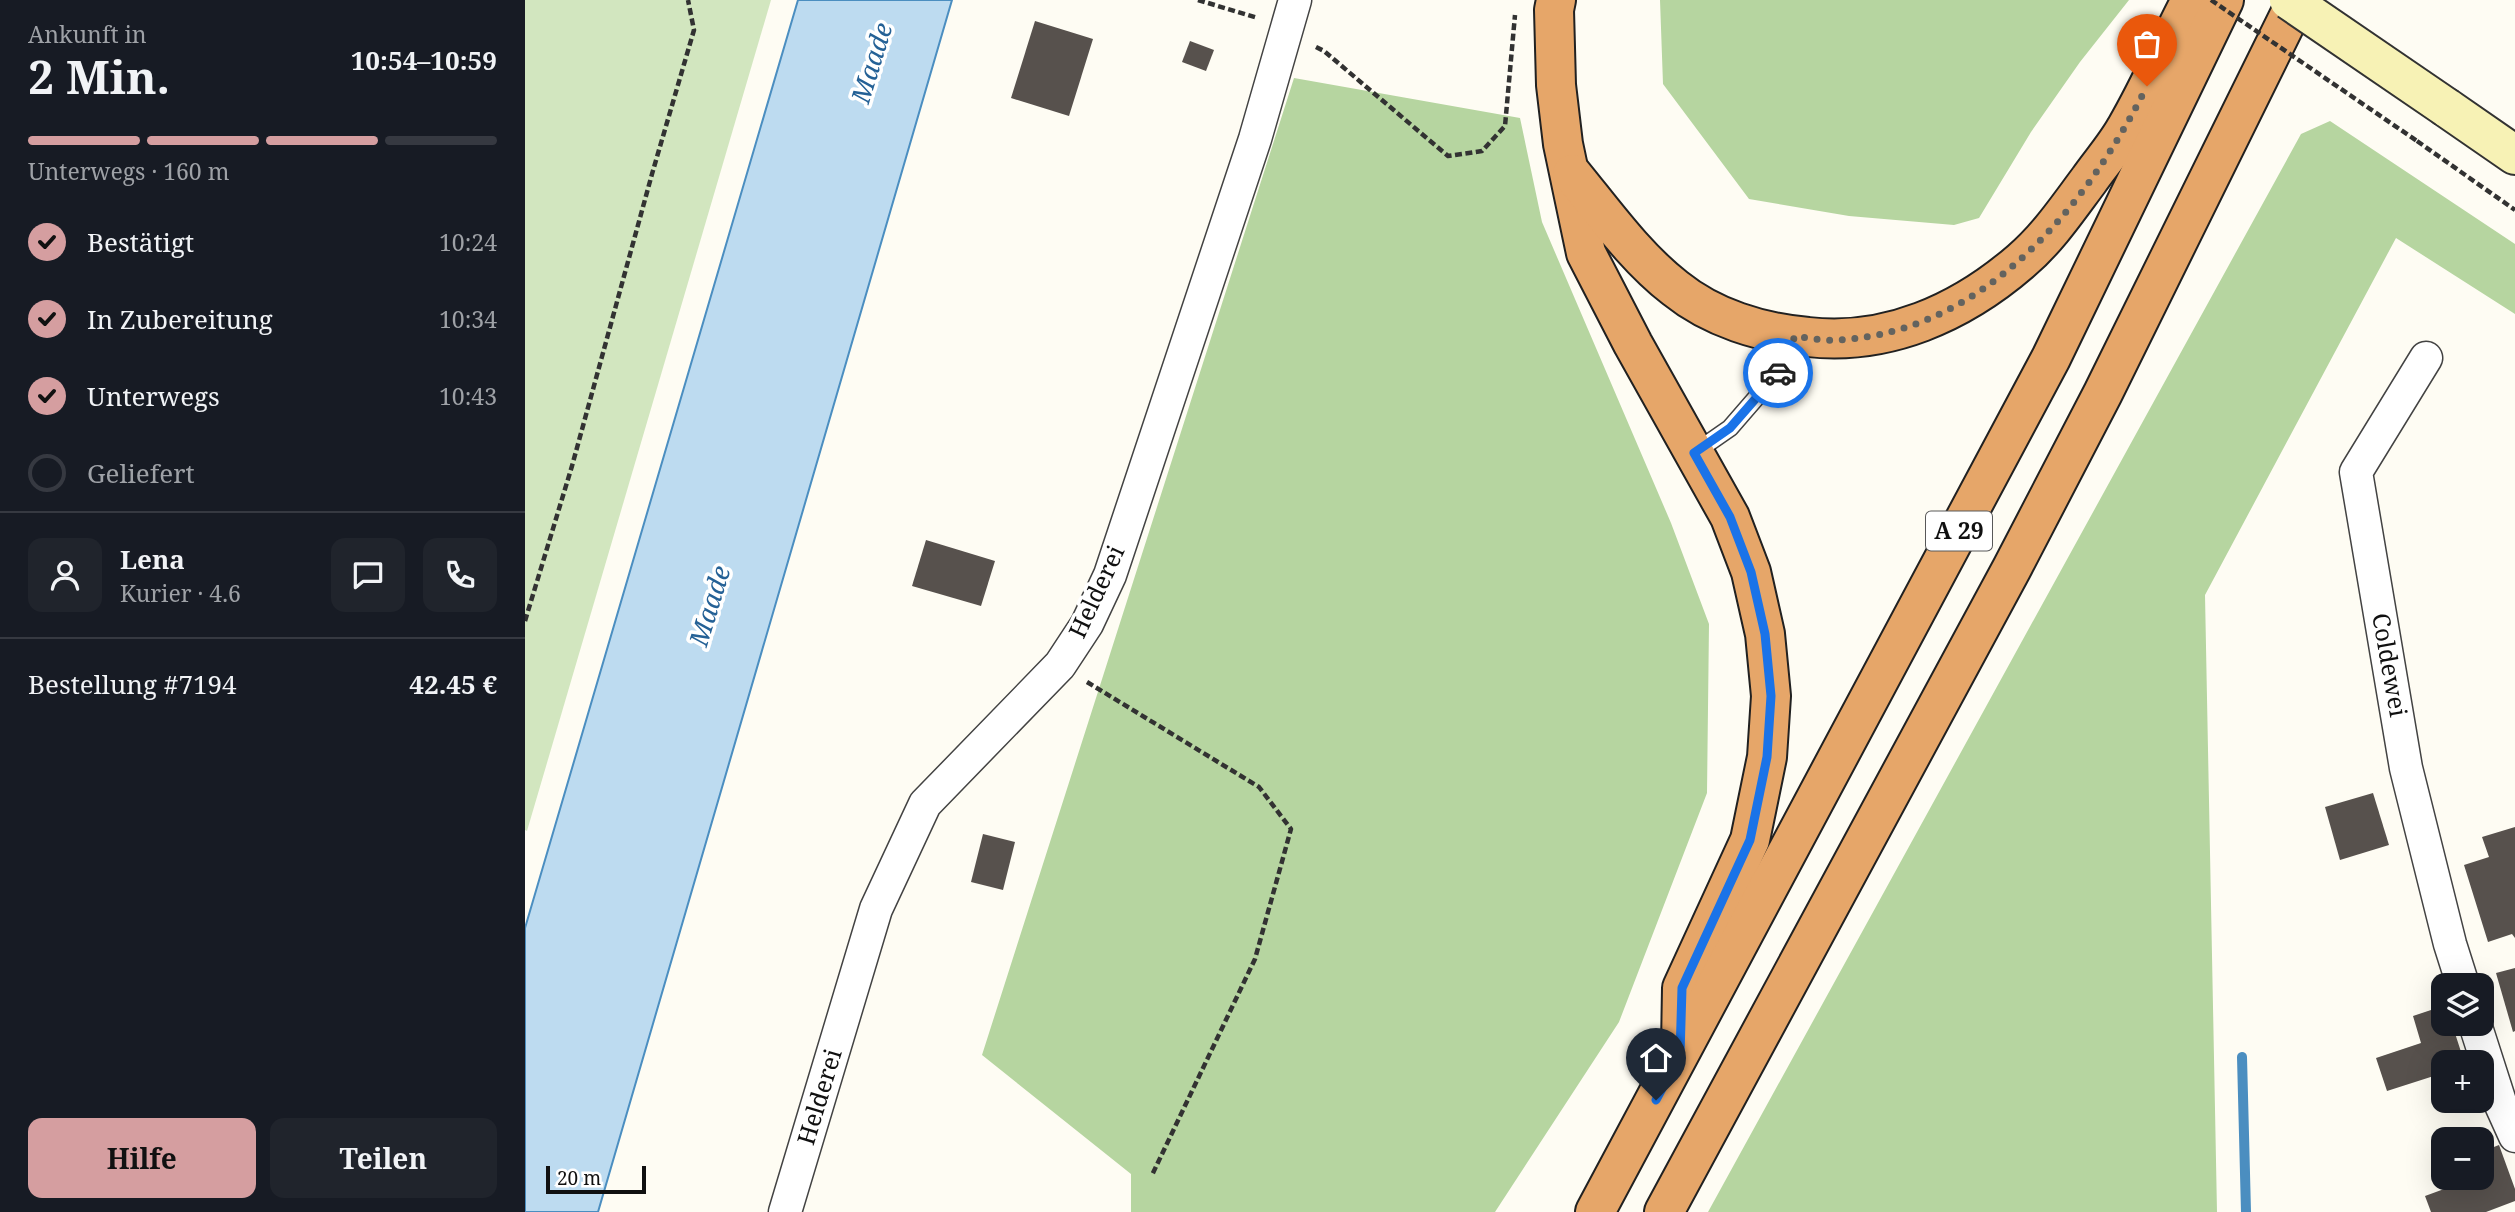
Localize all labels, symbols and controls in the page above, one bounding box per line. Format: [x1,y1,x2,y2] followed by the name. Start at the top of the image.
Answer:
[2117,14,2177,86] pin
[28,18,147,50] text: Ankunft in
[841,18,900,108] water label: Maade
[2128,25,2166,63] icon: bag
[351,42,497,78] text: 10:54–10:59
[28,45,170,107] text: 2 Min.
[28,155,229,187] text: Unterwegs · 160 m
[28,223,66,261] icon: check
[87,224,194,260] text: Bestätigt
[439,226,497,258] text: 10:24
[28,300,66,338] icon: check
[87,301,273,337] text: In Zubereitung
[439,303,497,335] text: 10:34
[1743,338,1813,408] courier
[1759,354,1797,392] icon: car
[28,377,66,415] icon: check
[87,378,220,414] text: Unterwegs
[439,380,497,412] text: 10:43
[87,455,195,491] text: Geliefert
[1926,512,1992,551] road number: A 29
[28,538,102,612] button: person
[331,538,405,612] button: chat
[423,538,497,612] button: phone
[1060,539,1132,643] street label: Helderei
[120,541,185,577] text: Lena
[679,561,738,651] water label: Maade
[120,577,241,609] text: Kurier · 4.6
[2365,610,2416,720] street label: Coldewei
[28,666,237,702] text: Bestellung #7194
[409,666,497,702] text: 42.45 €
[2431,973,2494,1190] map controls
[2431,973,2494,1036] button: layers
[1626,1028,1686,1100] pin
[1637,1039,1675,1077] icon: home
[788,1044,849,1149] street label: Helderei
[2431,1050,2494,1113] button: +
[28,1118,256,1198] button: Hilfe
[270,1118,497,1198] button: Teilen
[2431,1127,2494,1190] button: −
[546,1163,646,1195] scale bar
[557,1165,601,1191] text: 20 m

